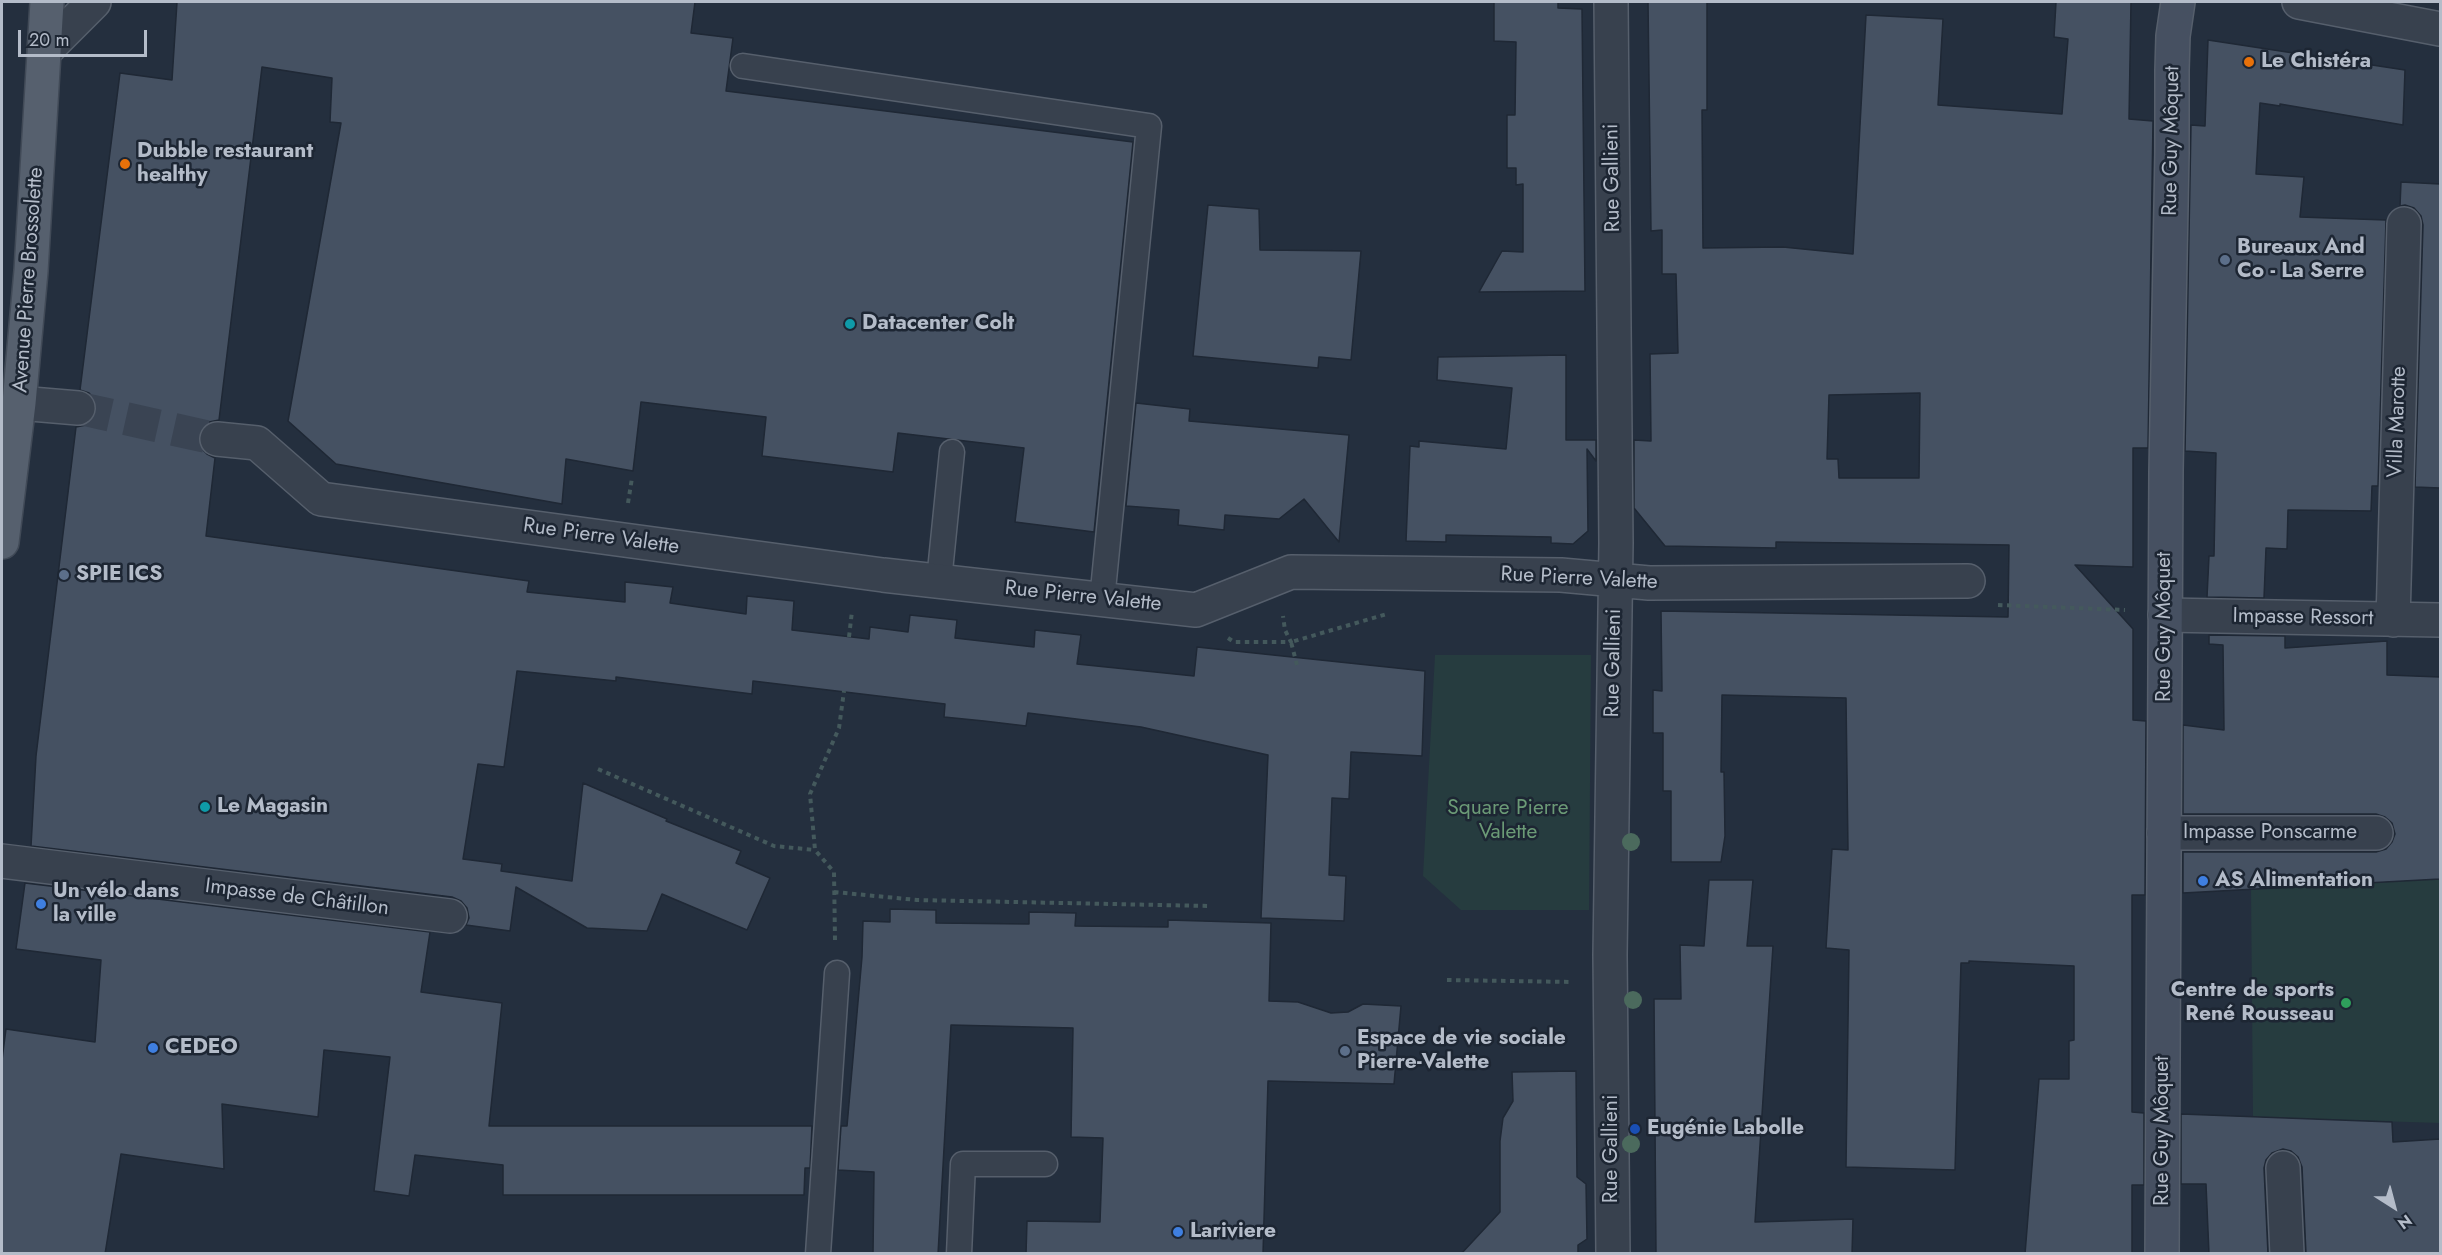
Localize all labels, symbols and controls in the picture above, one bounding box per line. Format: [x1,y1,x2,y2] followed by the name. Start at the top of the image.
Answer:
[21,18,150,56] scale bar
[29,27,69,53] text: 20 m
[2261,49,2371,75] place label: Le Chistéra
[2242,55,2256,69] marker: Le Chistéra
[2158,66,2186,216] street label: Rue Guy Môquet
[1599,123,1627,233] street label: Rue Gallieni
[137,139,313,189] place label: Dubble restaurant healthy
[118,157,132,171] marker: Dubble restaurant healthy
[9,167,49,393] street label: Avenue Pierre Brossolette
[2237,235,2365,285] place label: Bureaux And Co - La Serre
[2218,253,2232,267] marker: Bureaux And Co - La Serre
[862,311,1014,337] place label: Datacenter Colt
[843,317,857,331] marker: Datacenter Colt
[2383,366,2413,478] street label: Villa Marotte
[521,514,681,560] street label: Rue Pierre Valette
[2152,552,2178,702] street label: Rue Guy Môquet
[76,562,162,588] place label: SPIE ICS
[1500,562,1658,596] street label: Rue Pierre Valette
[57,568,71,582] marker: SPIE ICS
[1003,576,1163,618] street label: Rue Pierre Valette
[2232,604,2374,632] street label: Impasse Ressort
[1600,608,1628,718] street label: Rue Gallieni
[217,794,328,820] place label: Le Magasin
[1447,796,1569,846] park label: Square Pierre Valette
[198,800,212,814] marker: Le Magasin
[2183,820,2357,846] street label: Impasse Ponscarme
[2215,868,2373,894] place label: AS Alimentation
[204,874,390,922] street label: Impasse de Châtillon
[2196,874,2210,888] marker: AS Alimentation
[53,879,179,929] place label: Un vélo dans la ville
[34,897,48,911] marker: Un vélo dans la ville
[2171,978,2334,1028] place label: Centre de sports René Rousseau
[2339,996,2353,1010] marker: Centre de sports René Rousseau
[1357,1026,1566,1076] place label: Espace de vie sociale Pierre-Valette
[165,1035,238,1061] place label: CEDEO
[146,1041,160,1055] marker: CEDEO
[1338,1044,1352,1058] marker: Espace de vie sociale Pierre-Valette
[2150,1056,2176,1206] street label: Rue Guy Môquet
[1599,1095,1625,1203] street label: Rue Gallieni
[1647,1116,1804,1142] place label: Eugénie Labolle
[1628,1122,1642,1136] marker: Eugénie Labolle
[2364,1177,2424,1237] north arrow
[2393,1209,2417,1235] text: N
[1190,1219,1276,1245] place label: Lariviere
[1171,1225,1185,1239] marker: Lariviere

